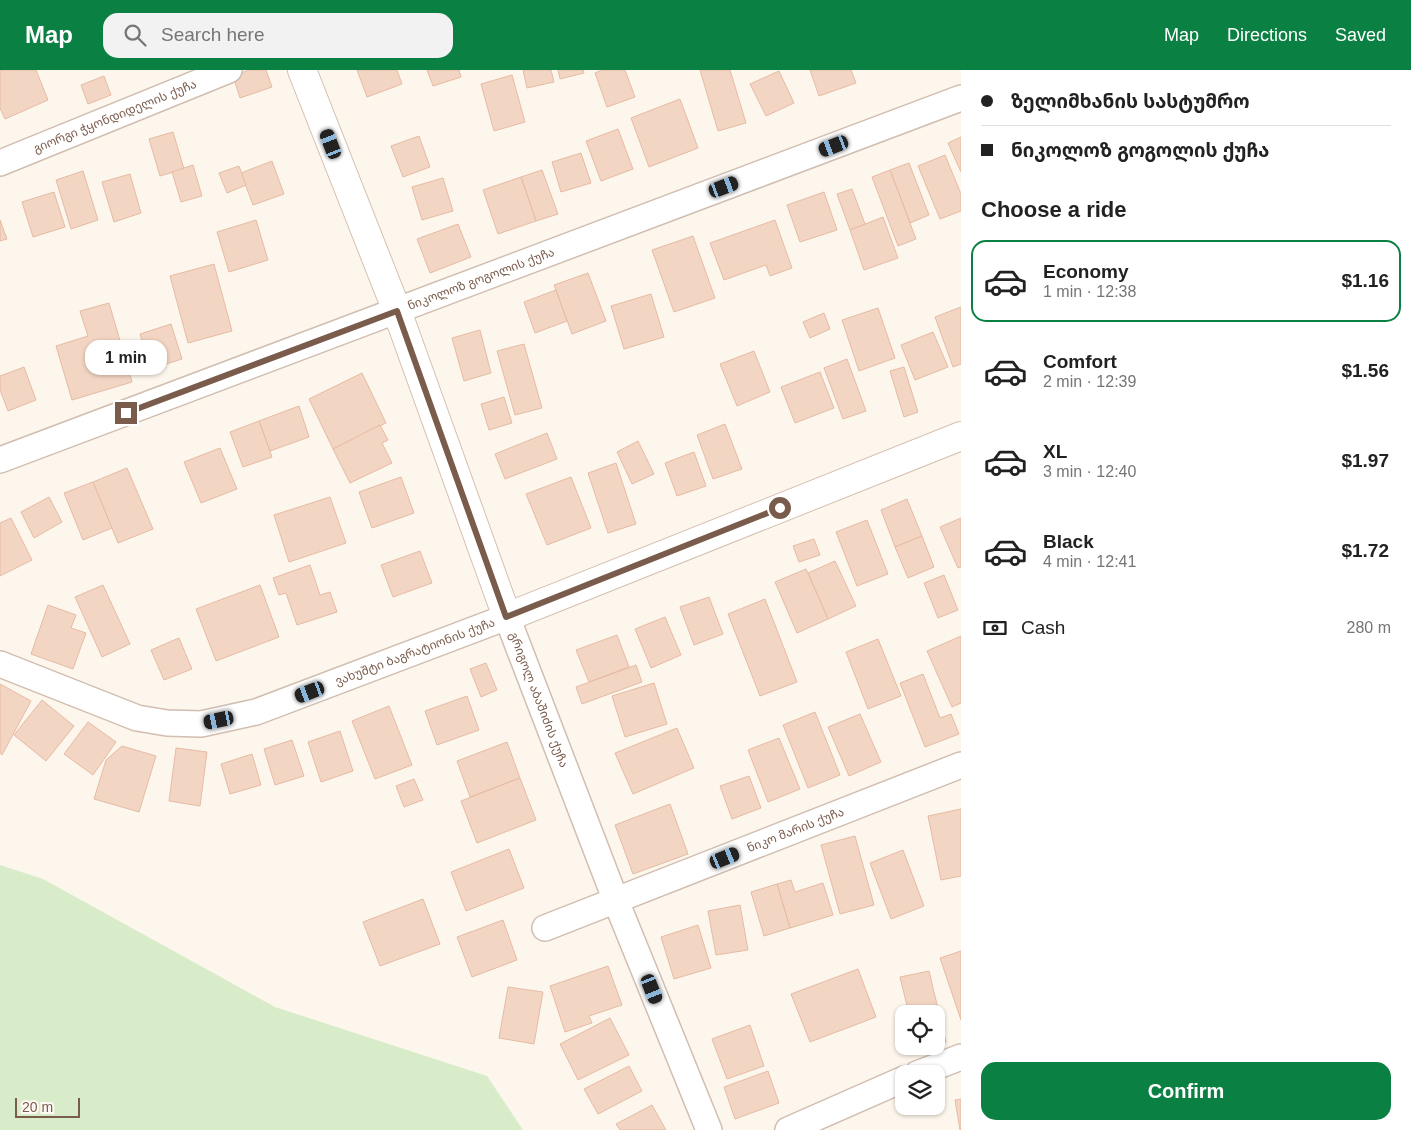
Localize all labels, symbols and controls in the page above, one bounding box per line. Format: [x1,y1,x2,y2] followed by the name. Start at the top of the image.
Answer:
[103,13,453,58] search box
[25,21,73,48] text: Map
[121,21,149,49] icon: search
[161,24,265,45] text: Search here
[1164,25,1199,45] text: Map
[1227,25,1307,45] text: Directions
[1335,25,1386,45] text: Saved
[31,77,199,156] street label: გიორგი ჭყონდიდელის ქუჩა
[1011,91,1250,112] text: ზელიმხანის სასტუმრო
[318,127,343,161] car
[817,134,850,158] car
[1011,140,1269,161] text: ნიკოლოზ გოგოლის ქუჩა
[707,175,740,199] car
[981,197,1126,222] text: Choose a ride
[406,245,556,313] street label: ნიკოლოზ გოგოლის ქუჩა
[983,259,1028,304] icon: car
[1043,261,1129,282] text: Economy
[1341,270,1389,291] text: $1.16
[1043,283,1136,300] text: 1 min · 12:38
[85,340,167,376] callout: 1 min
[105,349,147,366] text: 1 min
[983,349,1028,394] icon: car
[1043,351,1117,372] text: Comfort
[1341,360,1389,381] text: $1.56
[1043,373,1136,390] text: 2 min · 12:39
[115,402,137,424] route end
[983,439,1028,484] icon: car
[1043,441,1067,462] text: XL
[1341,450,1389,471] text: $1.97
[1043,463,1136,480] text: 3 min · 12:40
[769,497,791,519] route start
[983,529,1028,574] icon: car
[1043,531,1094,552] text: Black
[1341,540,1389,561] text: $1.72
[1043,553,1136,570] text: 4 min · 12:41
[981,614,1009,642] icon: cash
[333,615,497,688] street label: ვახუშტი ბაგრატიონის ქუჩა
[1021,617,1065,638] text: Cash
[1347,619,1391,636] text: 280 m
[506,630,571,769] street label: გრიგოლ აბაშიძის ქუჩა
[293,680,326,704] car
[202,710,235,730] car
[745,805,846,855] street label: ნიკო მარის ქუჩა
[708,845,741,871] car
[639,972,664,1006] car
[895,1005,945,1115] map controls
[895,1005,945,1055] button: locate
[981,1062,1391,1120] button: Confirm
[895,1065,945,1115] button: layers
[15,1095,80,1118] scale bar
[22,1099,53,1115] text: 20 m

